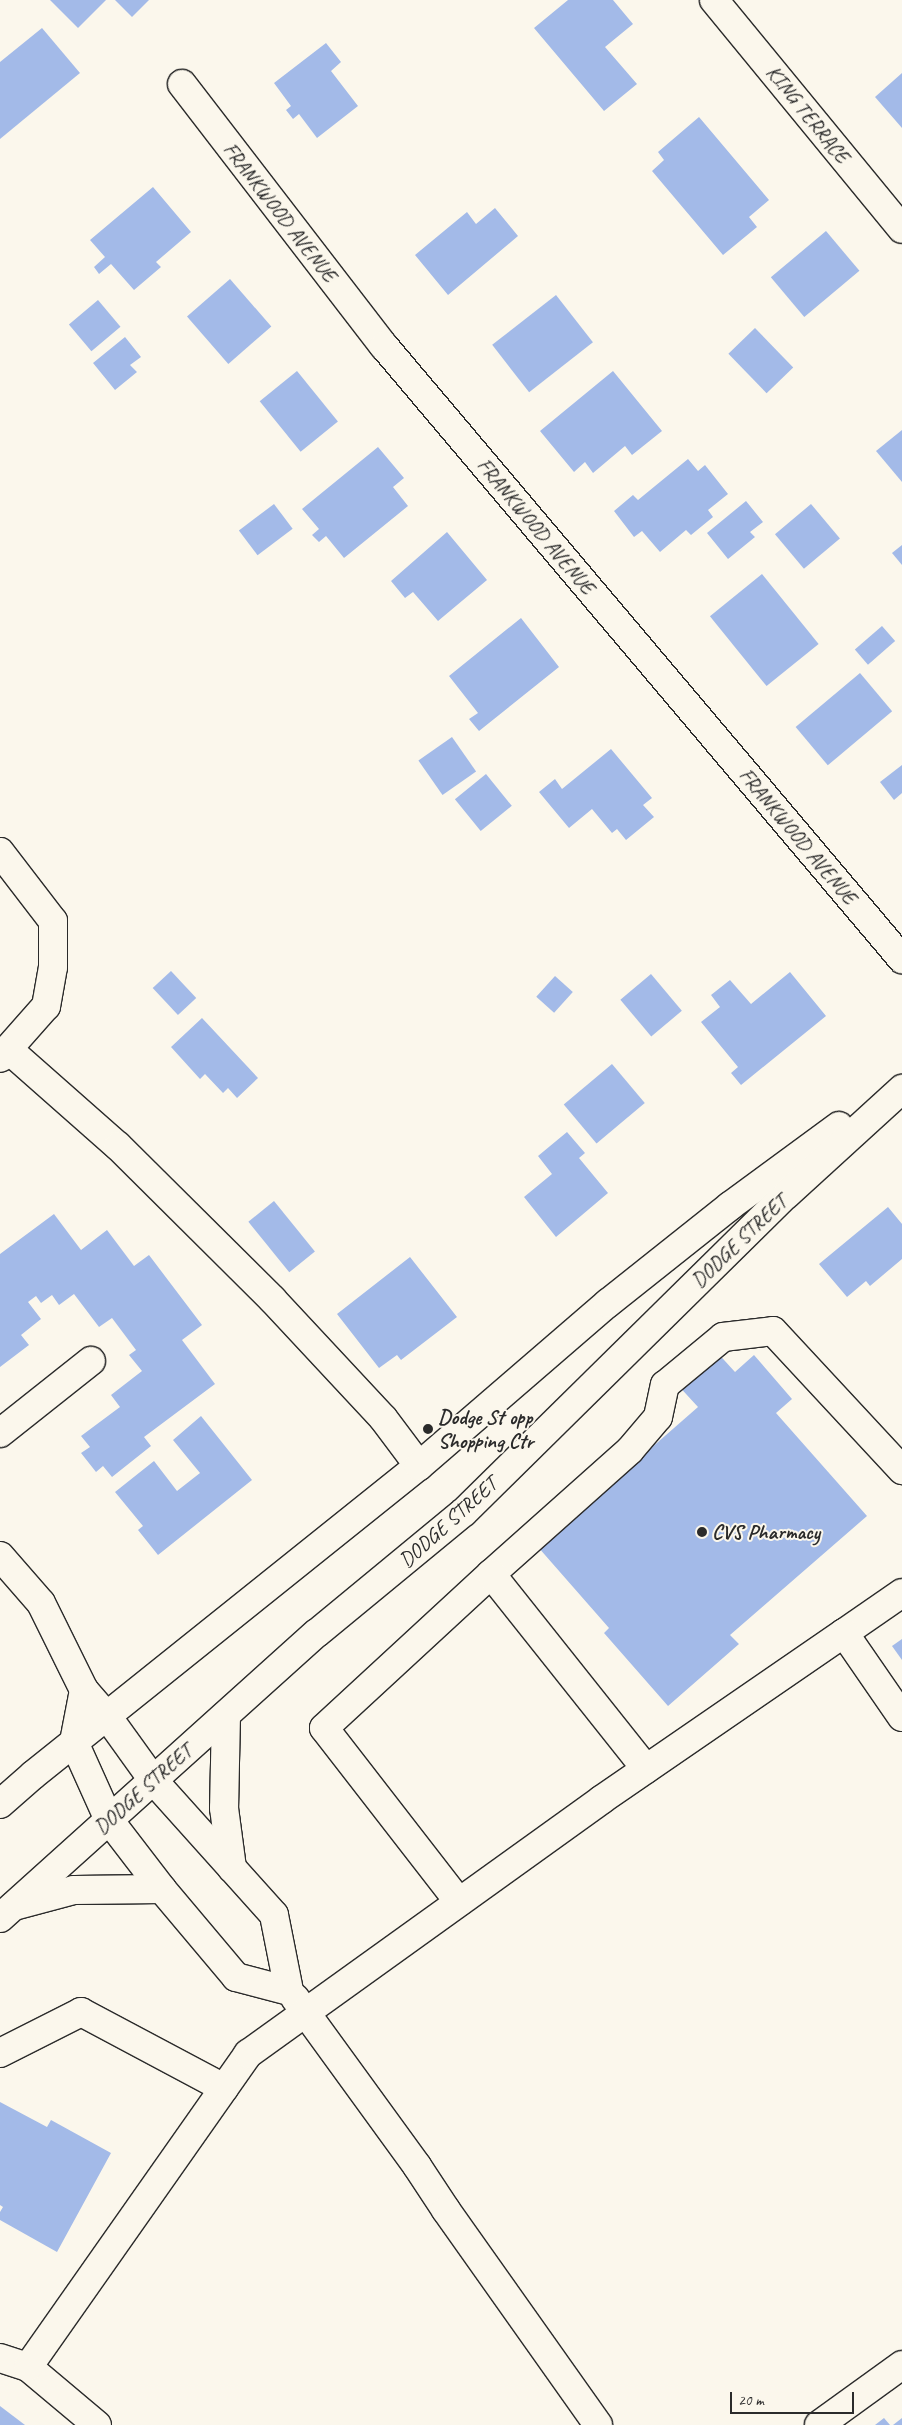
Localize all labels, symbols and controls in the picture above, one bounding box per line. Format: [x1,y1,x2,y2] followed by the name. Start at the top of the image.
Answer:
[761,60,855,168] street label: KING TERRACE
[218,137,342,287] street label: FRANKWOOD AVENUE
[472,453,600,599] street label: FRANKWOOD AVENUE
[734,763,862,909] street label: FRANKWOOD AVENUE
[686,1189,792,1293] street label: DODGE STREET
[438,1404,533,1454] place label: Dodge St opp Shopping Ctr
[422,1423,434,1435] marker: Dodge St opp Shopping Ctr
[394,1471,502,1573] street label: DODGE STREET
[712,1519,820,1545] place label: CVS Pharmacy
[696,1526,708,1538] marker: CVS Pharmacy
[89,1738,197,1840] street label: DODGE STREET
[732,2382,856,2414] scale bar
[738,2391,764,2410] text: 20 m

